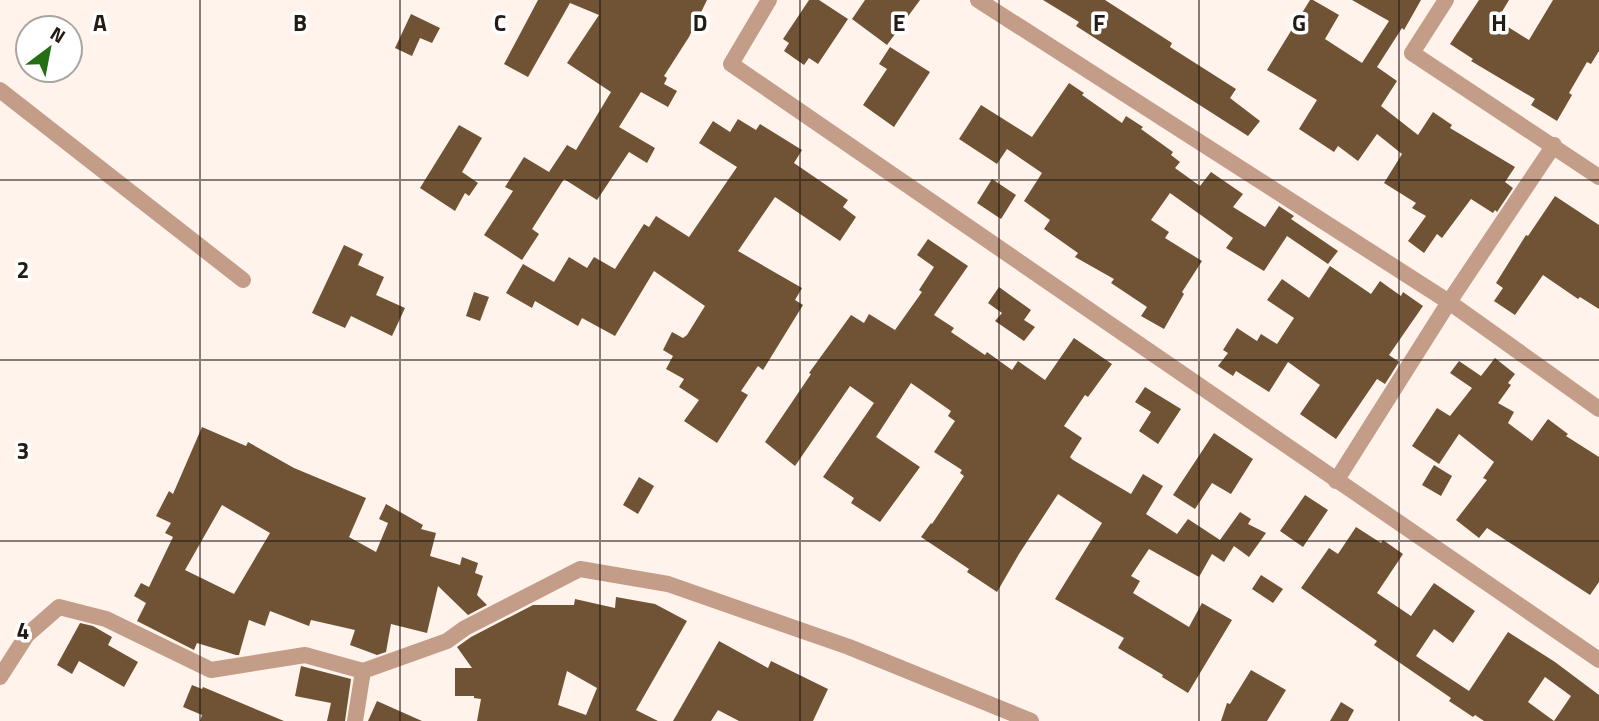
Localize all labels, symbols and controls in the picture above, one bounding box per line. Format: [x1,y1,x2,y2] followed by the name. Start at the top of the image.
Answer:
[93,5,107,40] text: A
[293,5,307,40] text: B
[494,5,506,40] text: C
[693,5,707,40] text: D
[893,5,905,40] text: E
[1093,5,1105,40] text: F
[1292,5,1306,40] text: G
[1491,5,1507,40] text: H
[14,14,84,84] north arrow
[45,18,72,50] text: N
[17,252,29,287] text: 2
[17,433,29,468] text: 3
[17,613,29,648] text: 4

